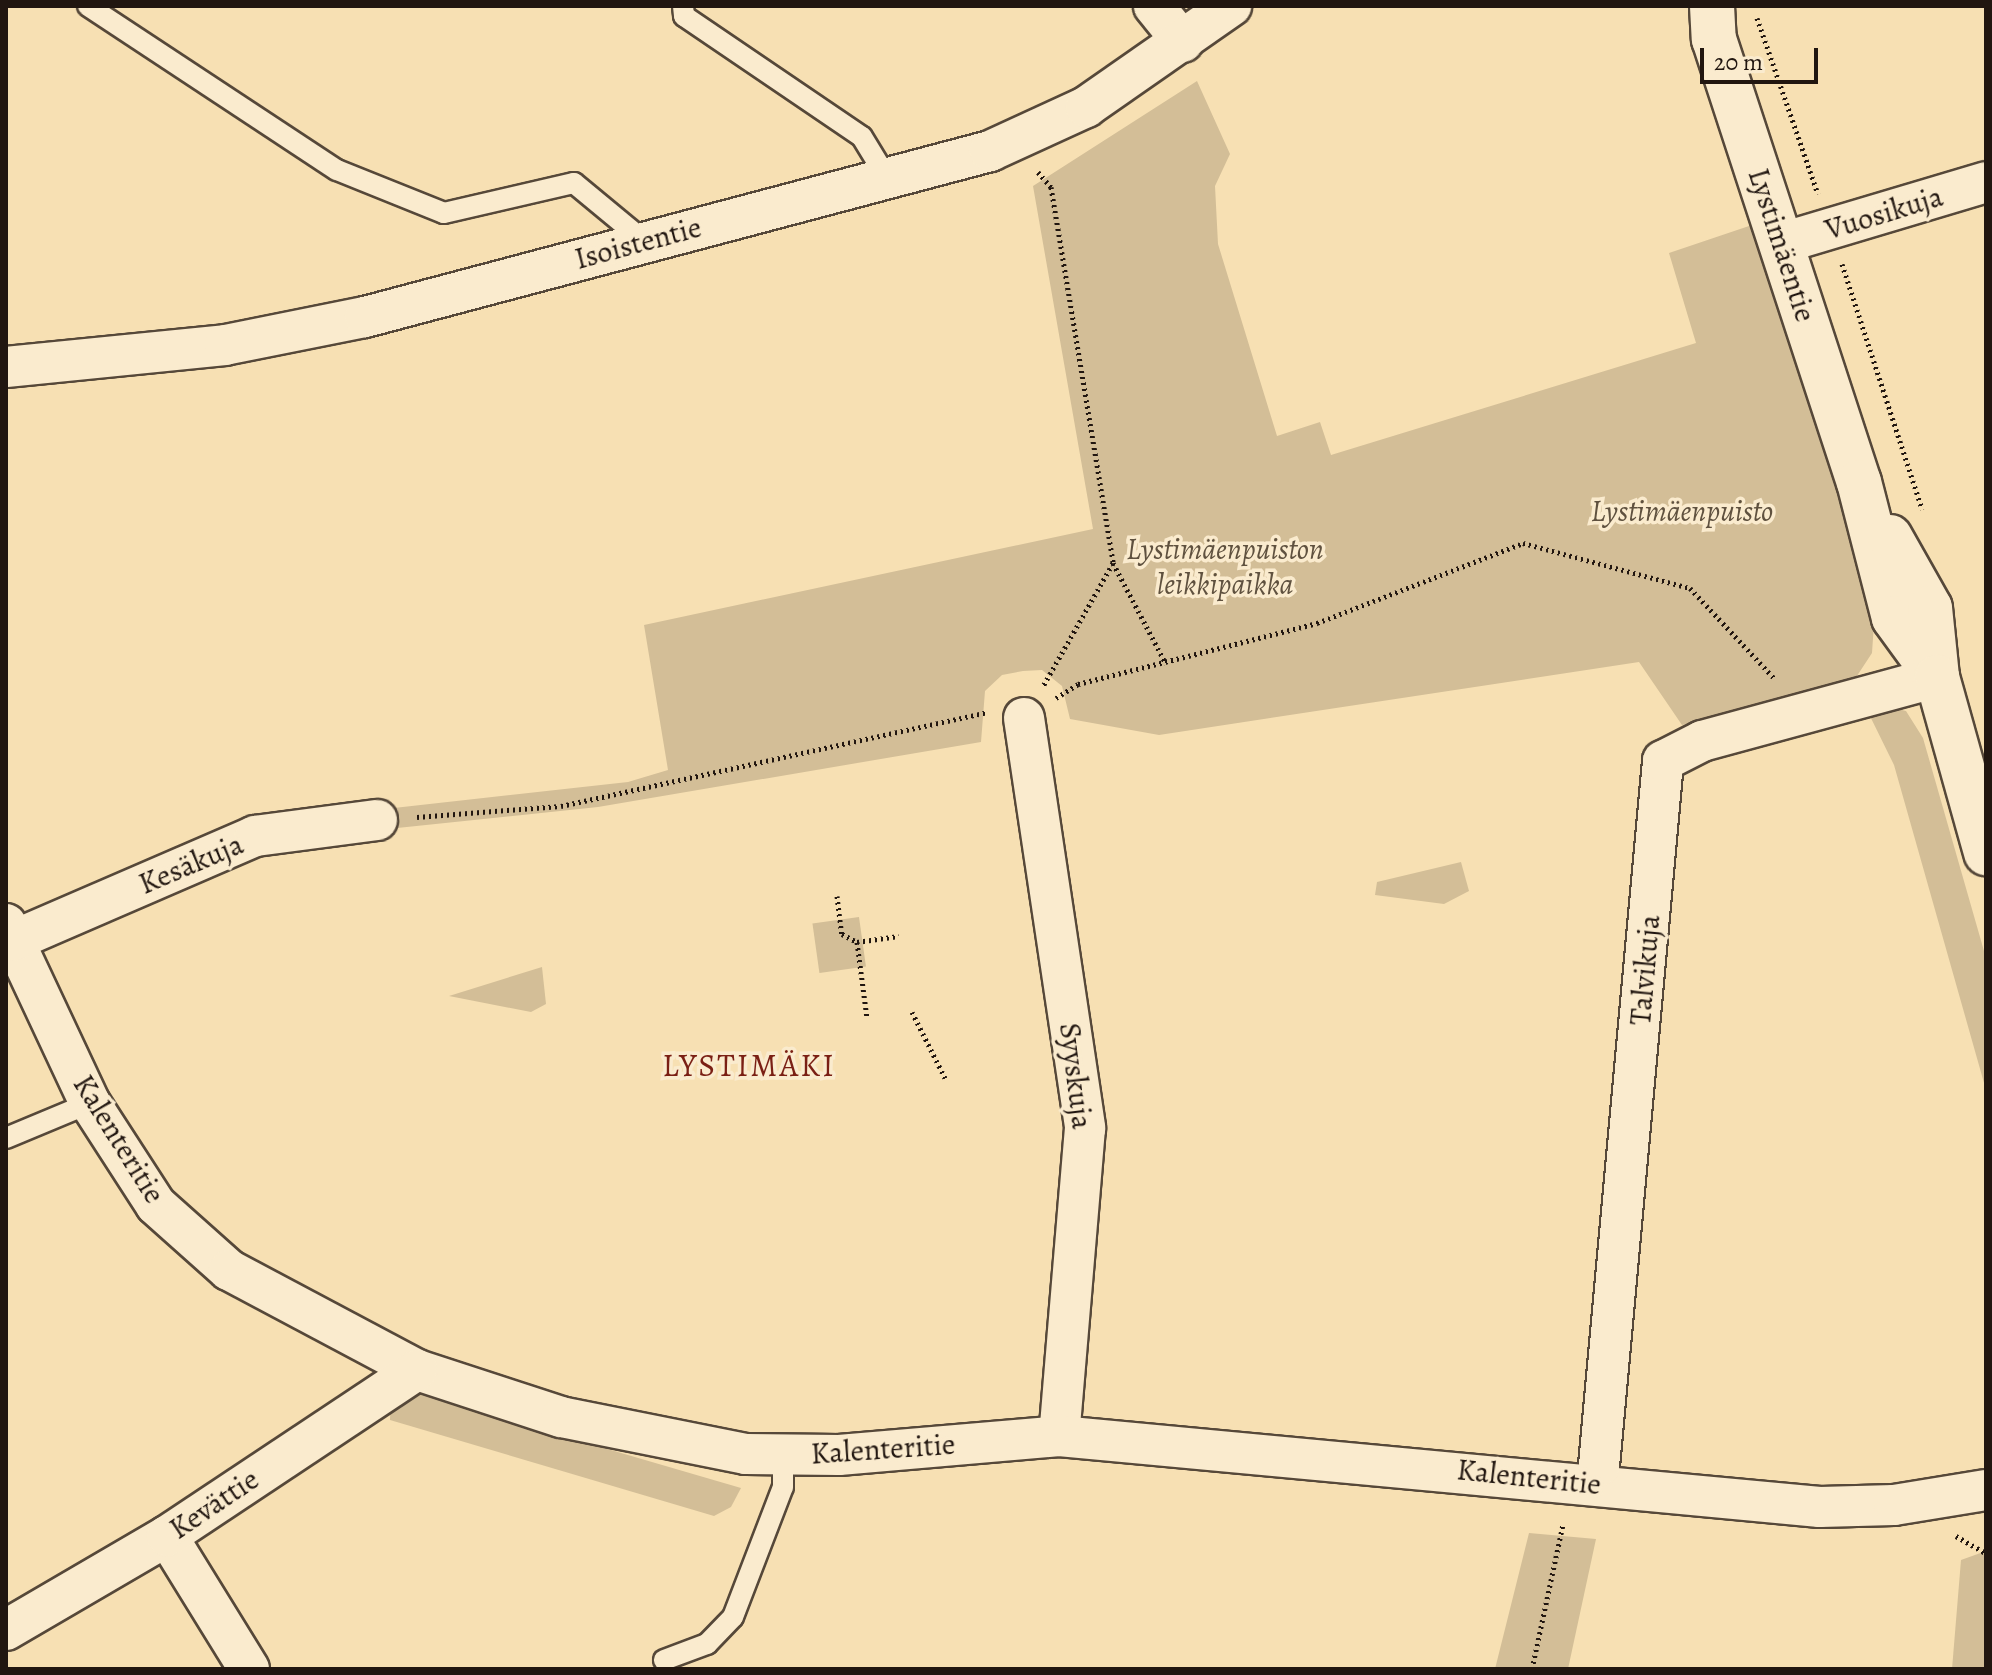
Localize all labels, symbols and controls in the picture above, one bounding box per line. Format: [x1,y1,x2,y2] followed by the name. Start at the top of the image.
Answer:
[1704,32,1822,82] scale bar
[1714,46,1763,78] text: 20 m
[1740,164,1824,326] street label: Lystimäentie
[1821,178,1947,248] street label: Vuosikuja
[571,209,705,277] street label: Isoistentie
[1591,493,1773,529] park label: Lystimäenpuisto
[1126,531,1324,602] park label: Lystimäenpuiston leikkipaikka
[133,826,249,902] street label: Kesäkuja
[1622,913,1668,1027] street label: Talvikuja
[1052,1021,1100,1131] street label: Syyskuja
[662,1046,836,1084] district label: LYSTIMÄKI
[65,1068,173,1210] street label: Kalenteritie
[810,1426,956,1472] street label: Kalenteritie
[1455,1452,1603,1502] street label: Kalenteritie
[163,1461,265,1547] street label: Kevättie

